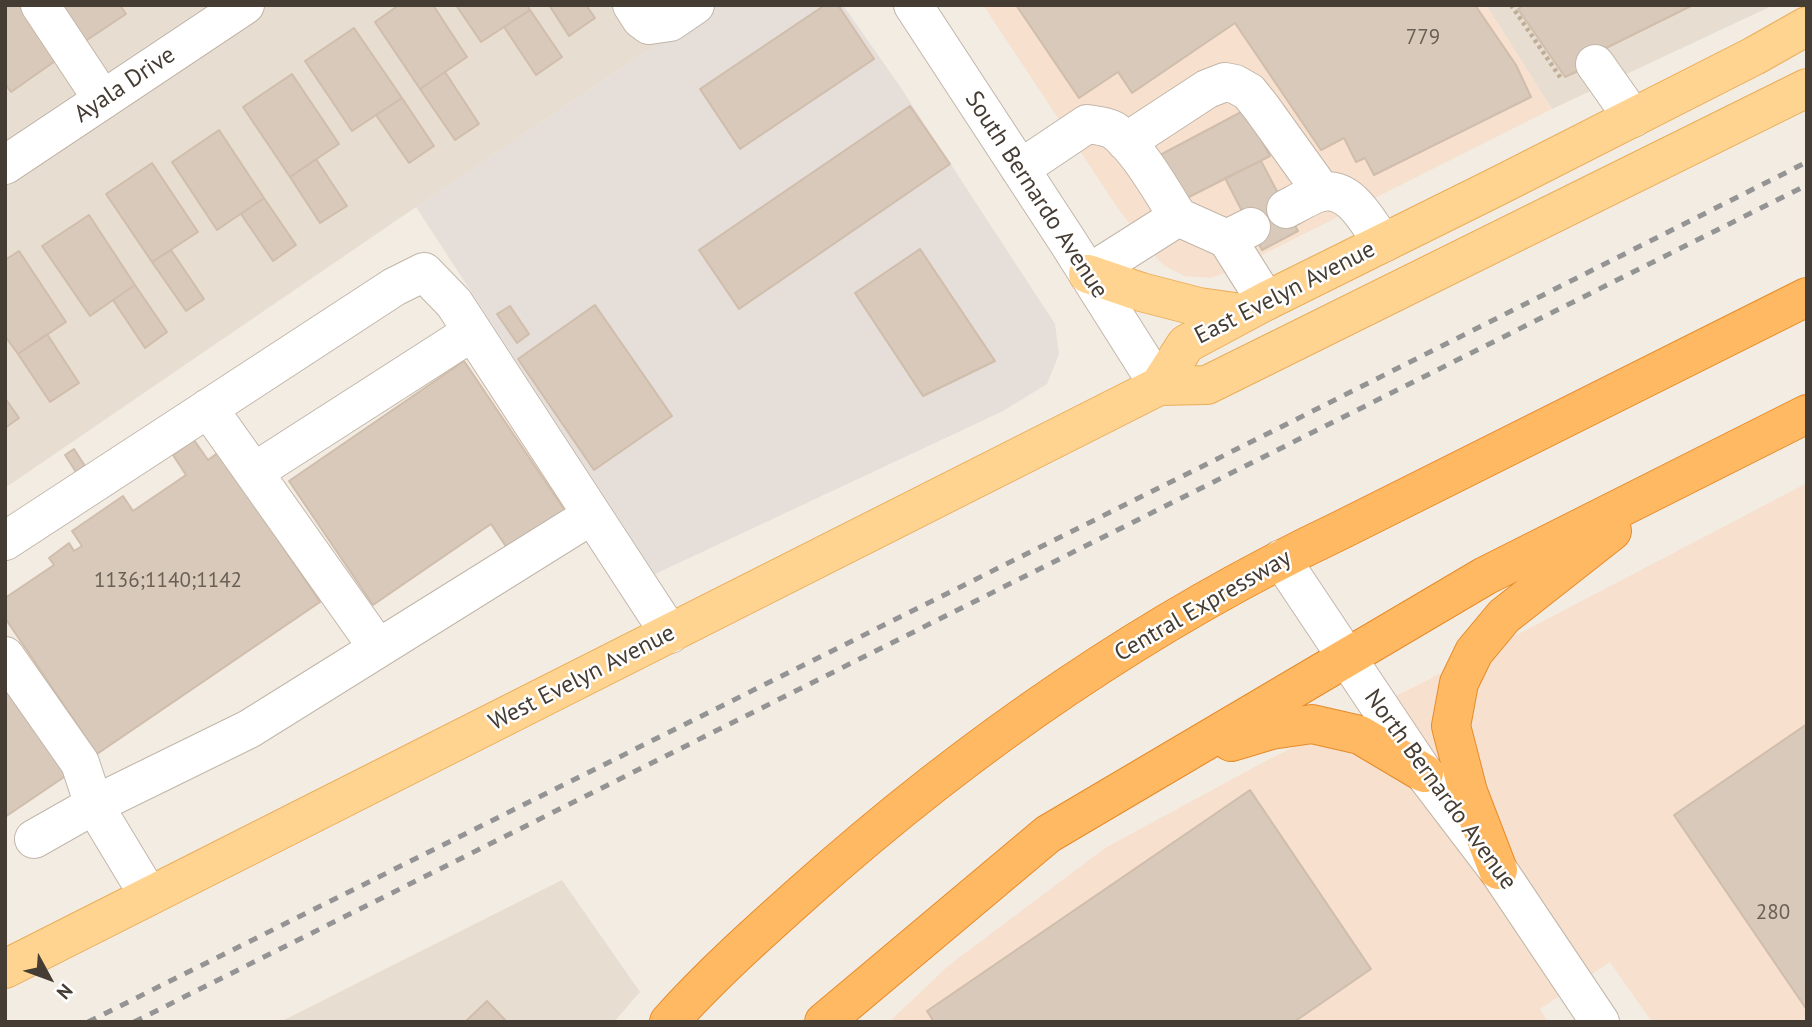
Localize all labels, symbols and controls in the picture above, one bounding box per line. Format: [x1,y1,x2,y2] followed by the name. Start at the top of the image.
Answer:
[1406,25,1440,51] house number: 779
[69,41,181,129] street label: Ayala Drive
[958,86,1114,304] street label: South Bernardo Avenue
[1190,235,1380,351] street label: East Evelyn Avenue
[1110,544,1296,668] street label: Central Expressway
[94,568,242,594] house number: 1136;1140;1142
[484,619,680,737] street label: West Evelyn Avenue
[1358,684,1522,896] street label: North Bernardo Avenue
[1756,900,1790,926] house number: 280
[14,943,84,1013] north arrow
[52,979,78,1004] text: N

